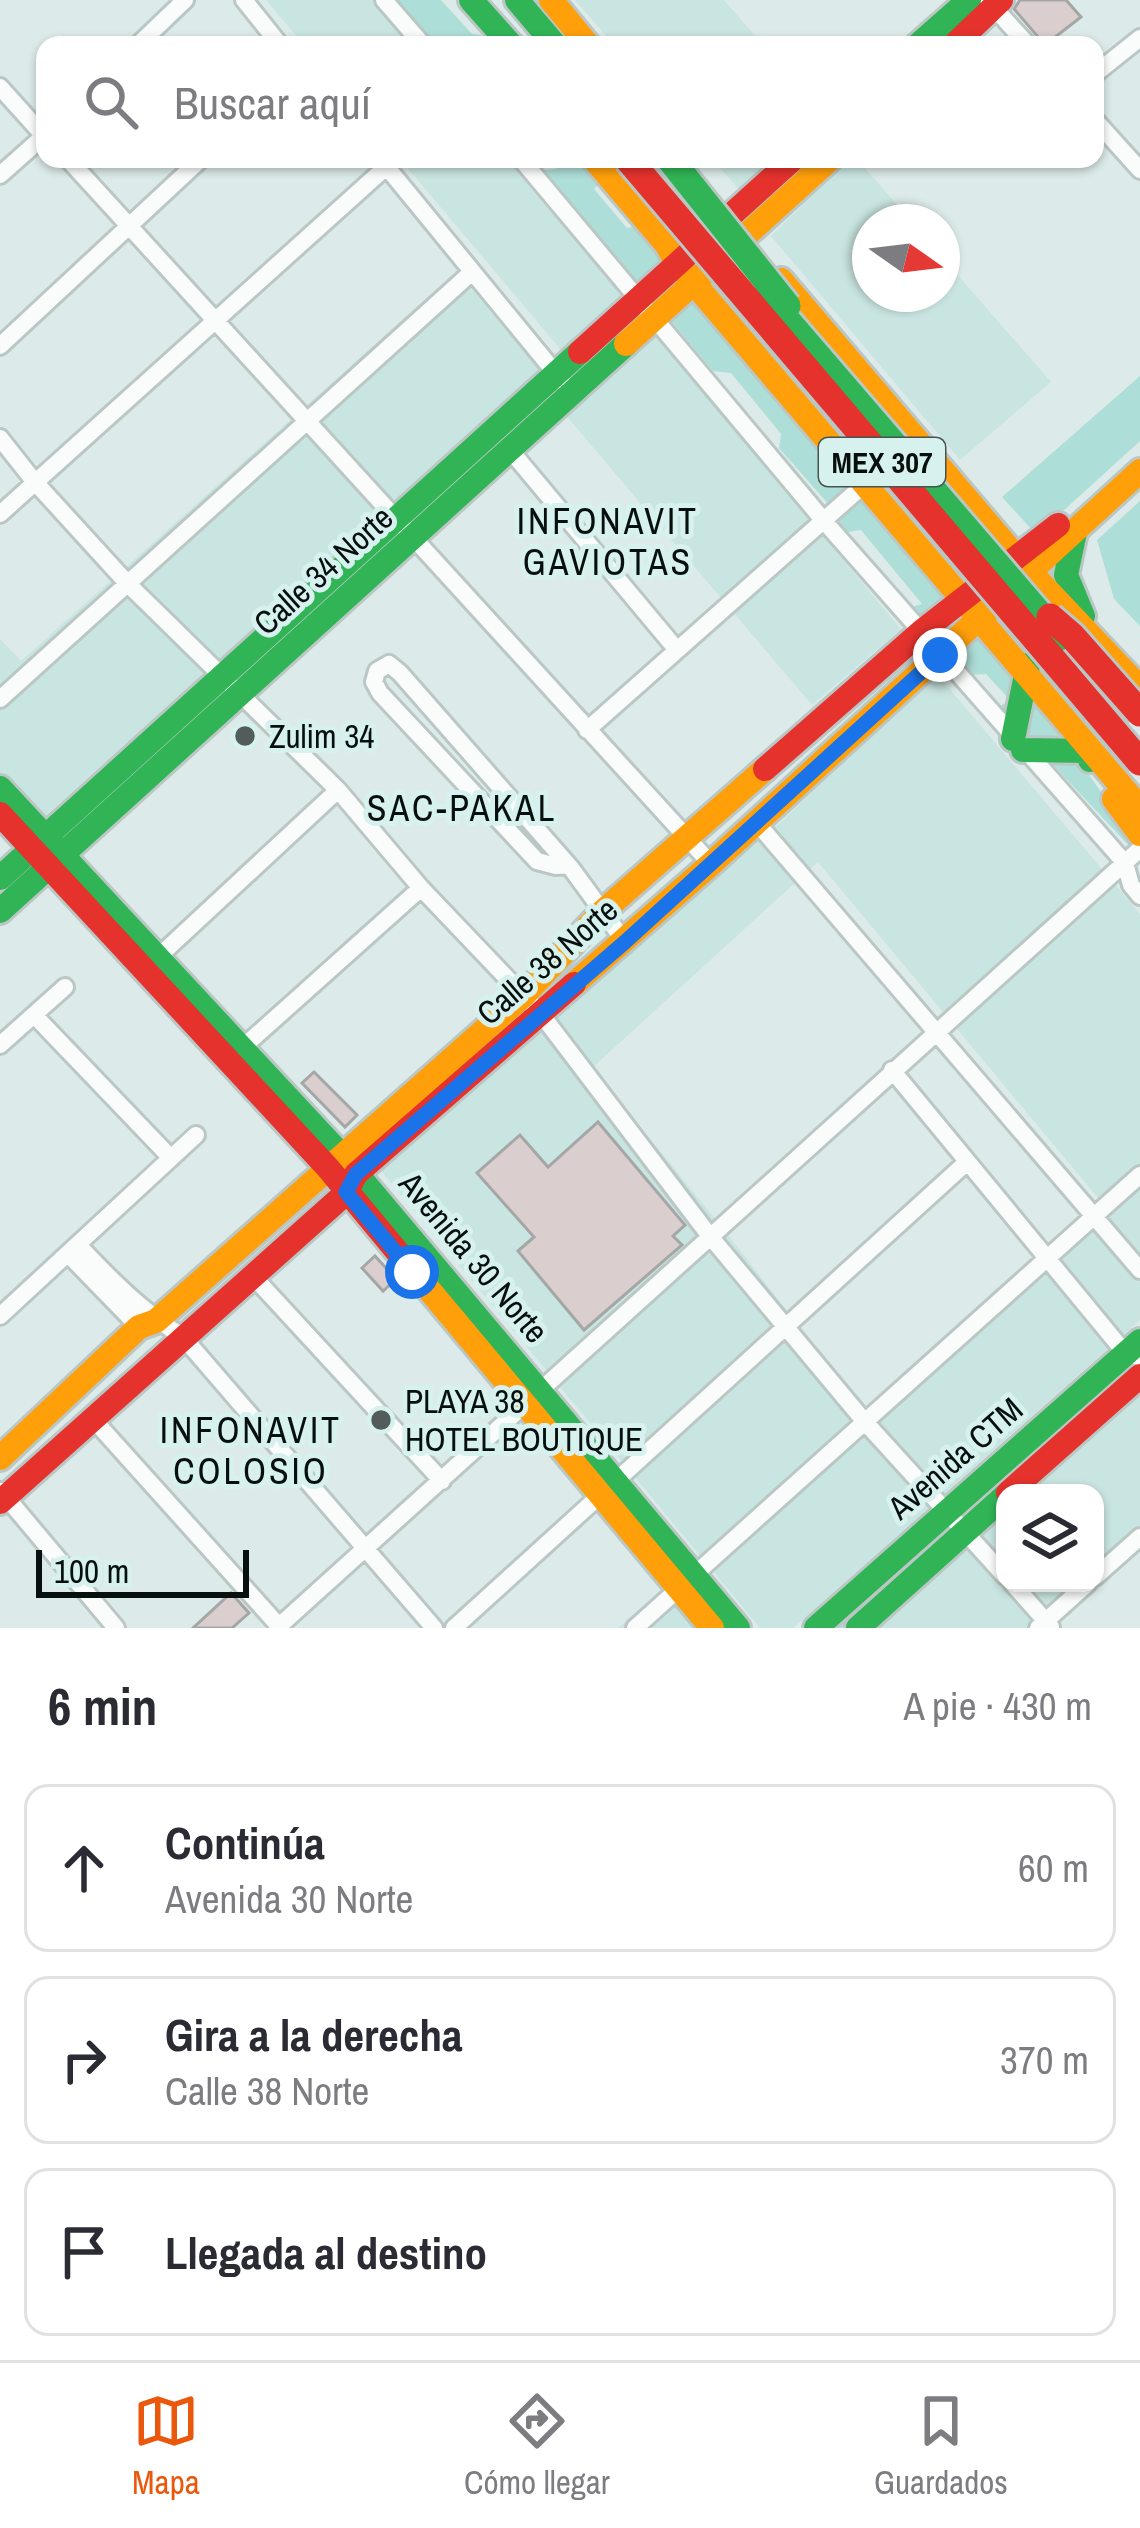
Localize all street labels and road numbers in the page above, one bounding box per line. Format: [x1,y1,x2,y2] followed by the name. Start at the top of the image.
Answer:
[819,438,945,486] road number: MEX 307
[244,496,402,644] street label: Calle 34 Norte
[467,888,627,1034] street label: Calle 38 Norte
[389,1162,558,1352] street label: Avenida 30 Norte
[878,1387,1032,1529] street label: Avenida CTM

